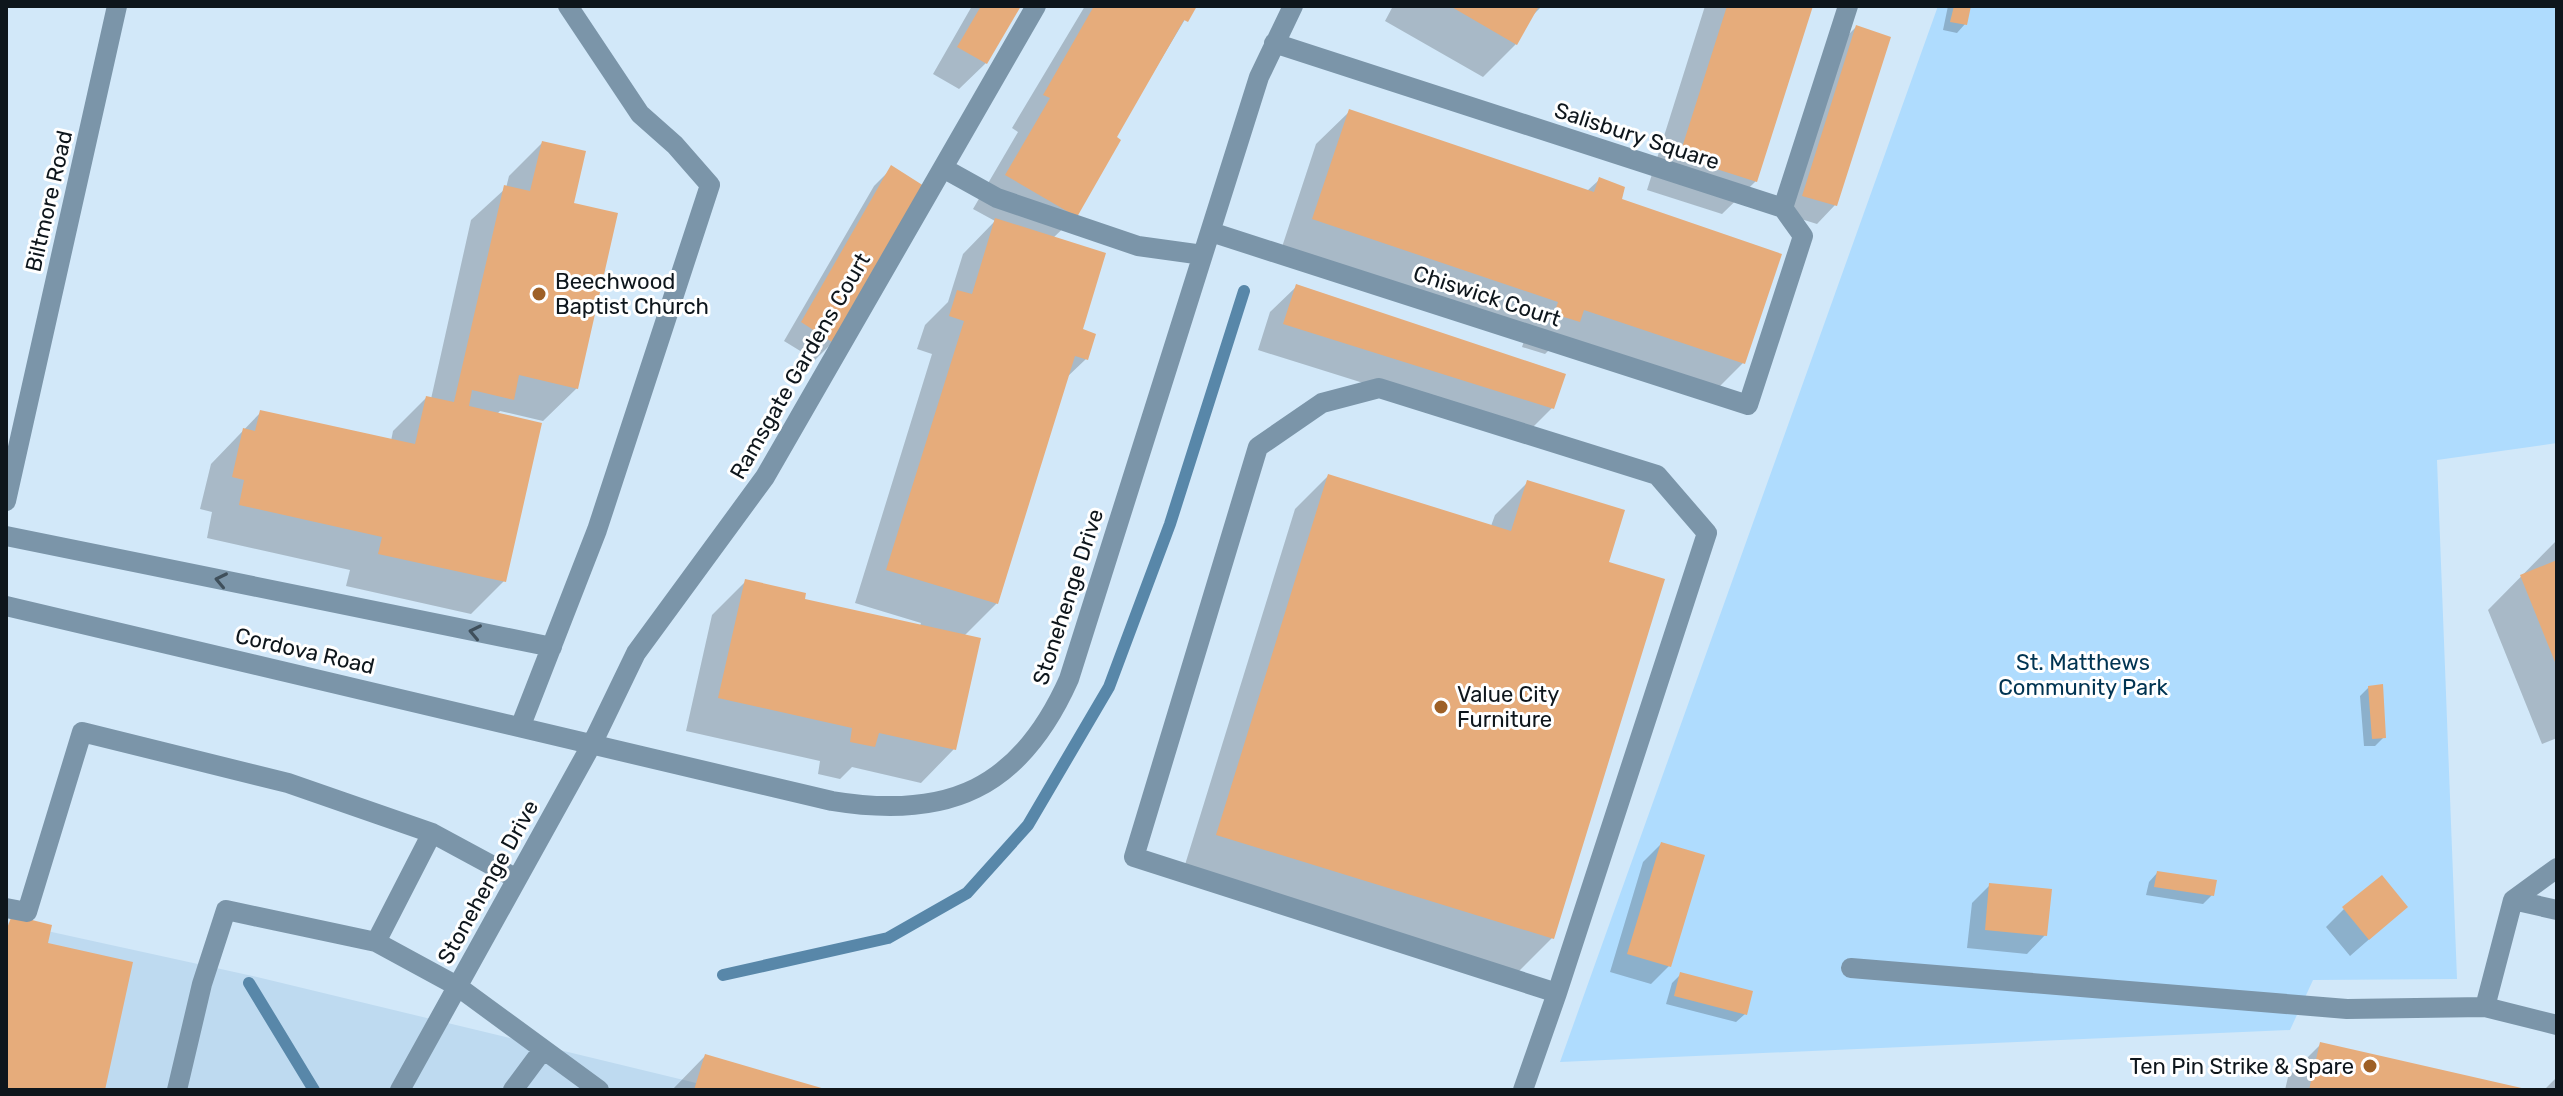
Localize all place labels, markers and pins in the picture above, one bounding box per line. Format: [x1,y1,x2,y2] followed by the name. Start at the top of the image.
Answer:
[555,268,709,320] place label: Beechwood Baptist Church
[530,285,548,303] marker: Beechwood Baptist Church
[1457,681,1559,733] place label: Value City Furniture
[1432,698,1450,716] marker: Value City Furniture
[2130,1053,2354,1080] place label: Ten Pin Strike & Spare
[2361,1057,2379,1075] marker: Ten Pin Strike & Spare

